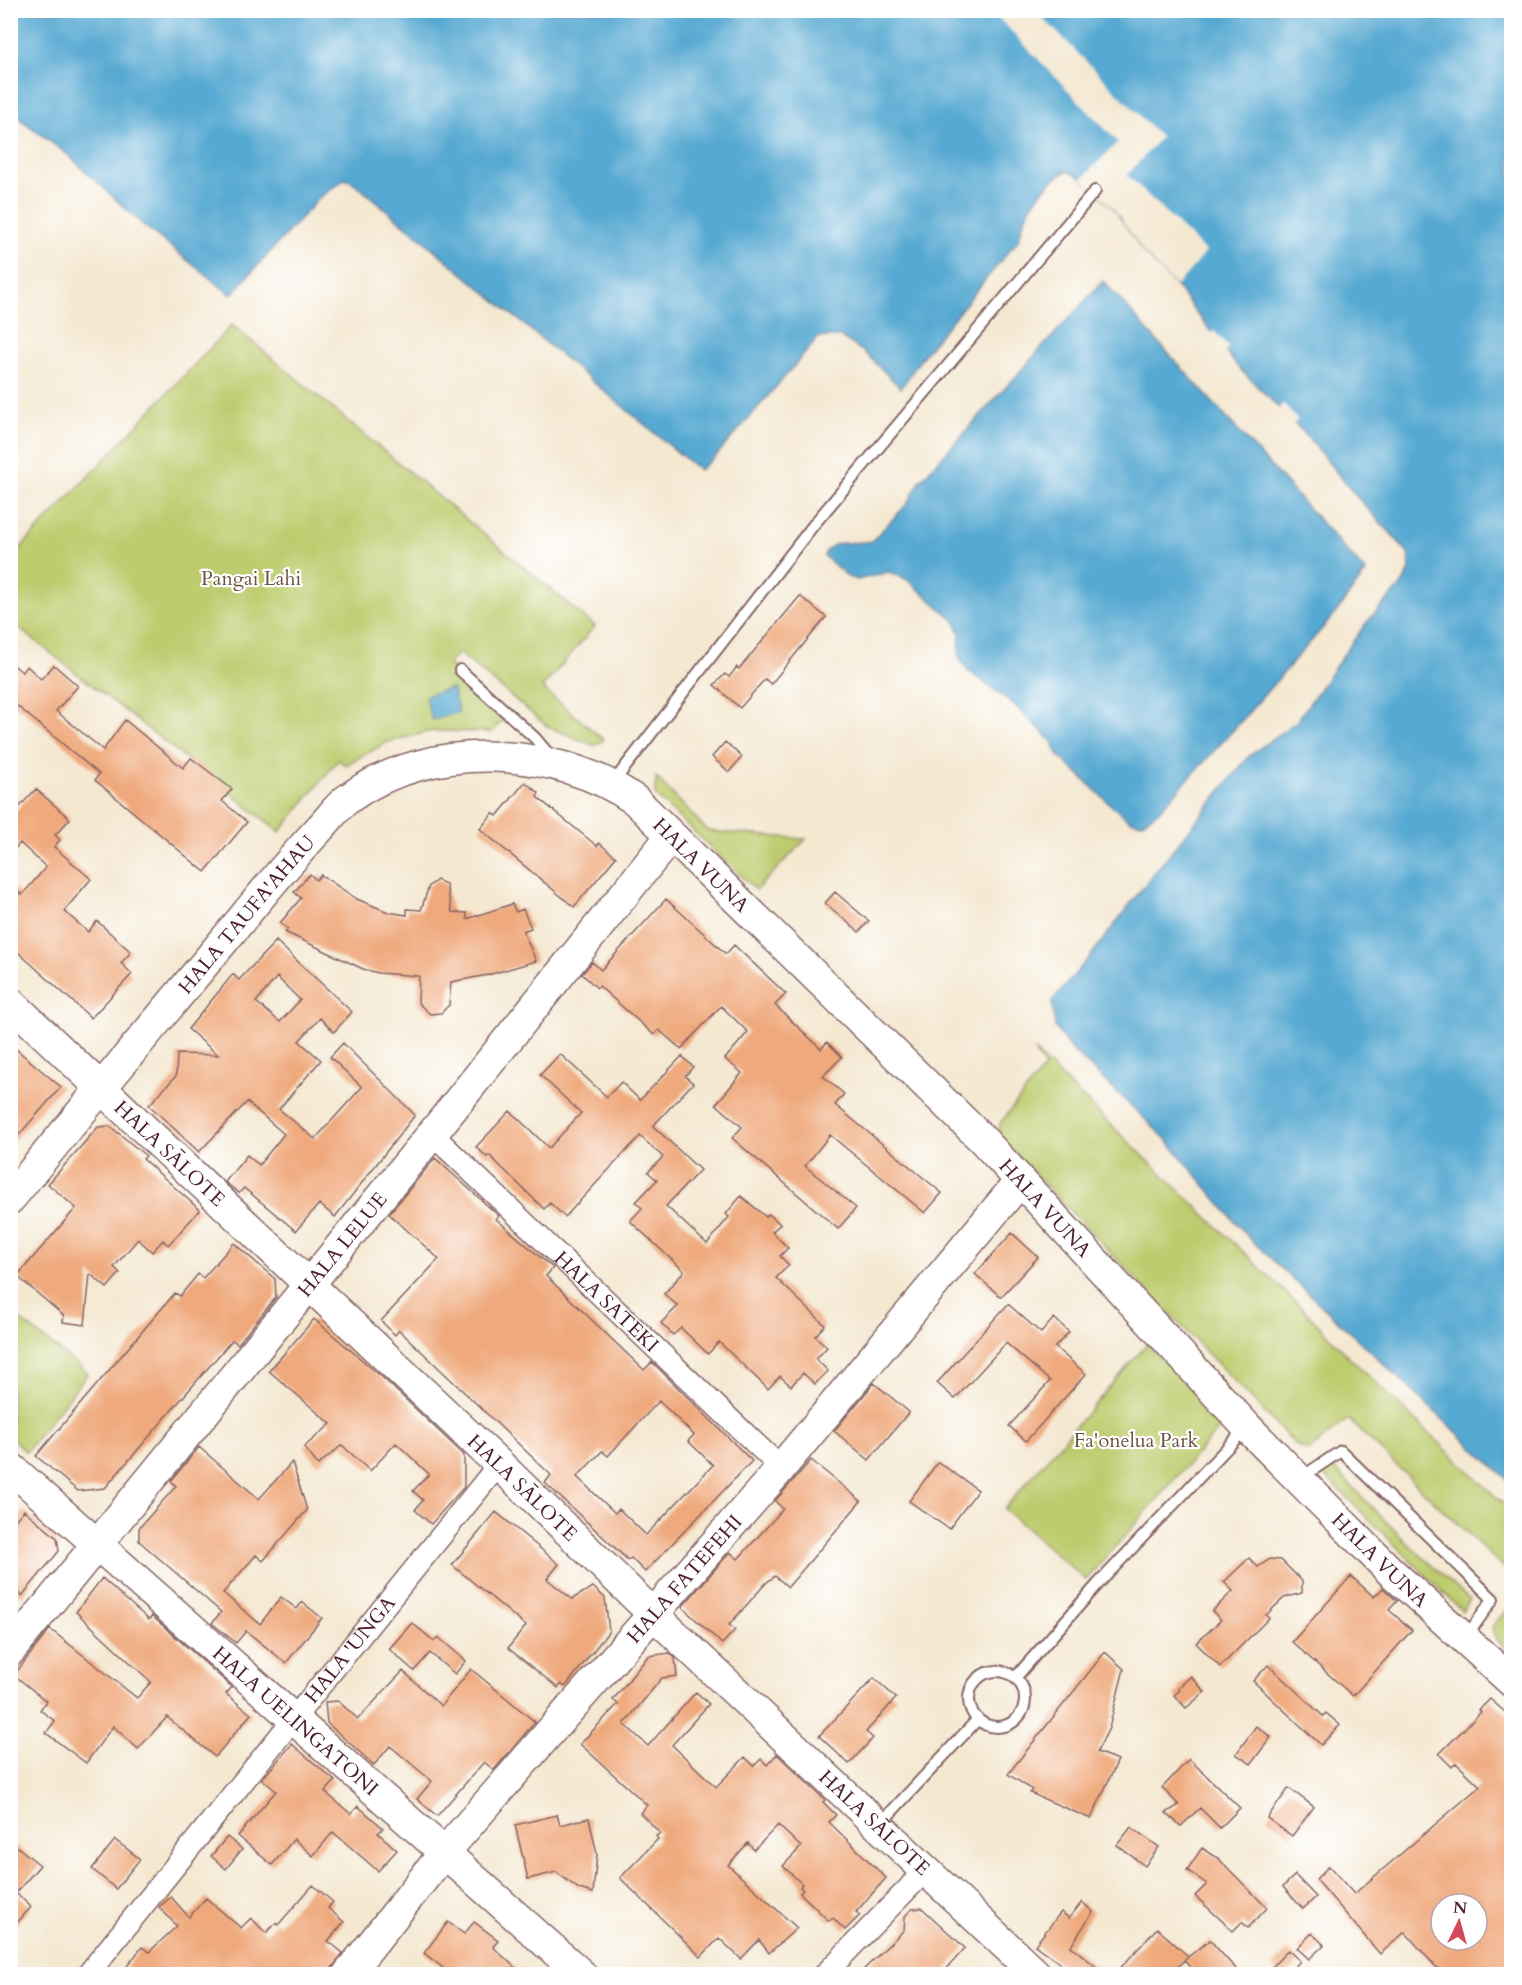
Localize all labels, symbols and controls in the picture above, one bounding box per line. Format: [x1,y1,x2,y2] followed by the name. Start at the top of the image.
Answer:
[201,565,301,592] park label: Pangai Lahi
[647,812,756,919] street label: HALA VUNA
[172,829,322,1000] street label: HALA TAUFA'AHAU
[108,1094,231,1212] street label: HALA SĀLOTE
[993,1153,1098,1264] street label: HALA VUNA
[291,1187,393,1303] street label: HALA LELUE
[548,1245,665,1358] street label: HALA SATEKI
[1074,1427,1198,1454] park label: Fa'onelua Park
[461,1428,583,1547] street label: HALA SĀLOTE
[1326,1507,1435,1614] street label: HALA VUNA
[621,1509,748,1649] street label: HALA FATEFEHI
[299,1590,402,1709] street label: HALA 'UNGA
[207,1640,384,1802] street label: HALA UELINGATONI
[813,1764,936,1882] street label: HALA SĀLOTE
[1429,1892,1489,1952] north arrow
[1452,1896,1468,1920] text: N

